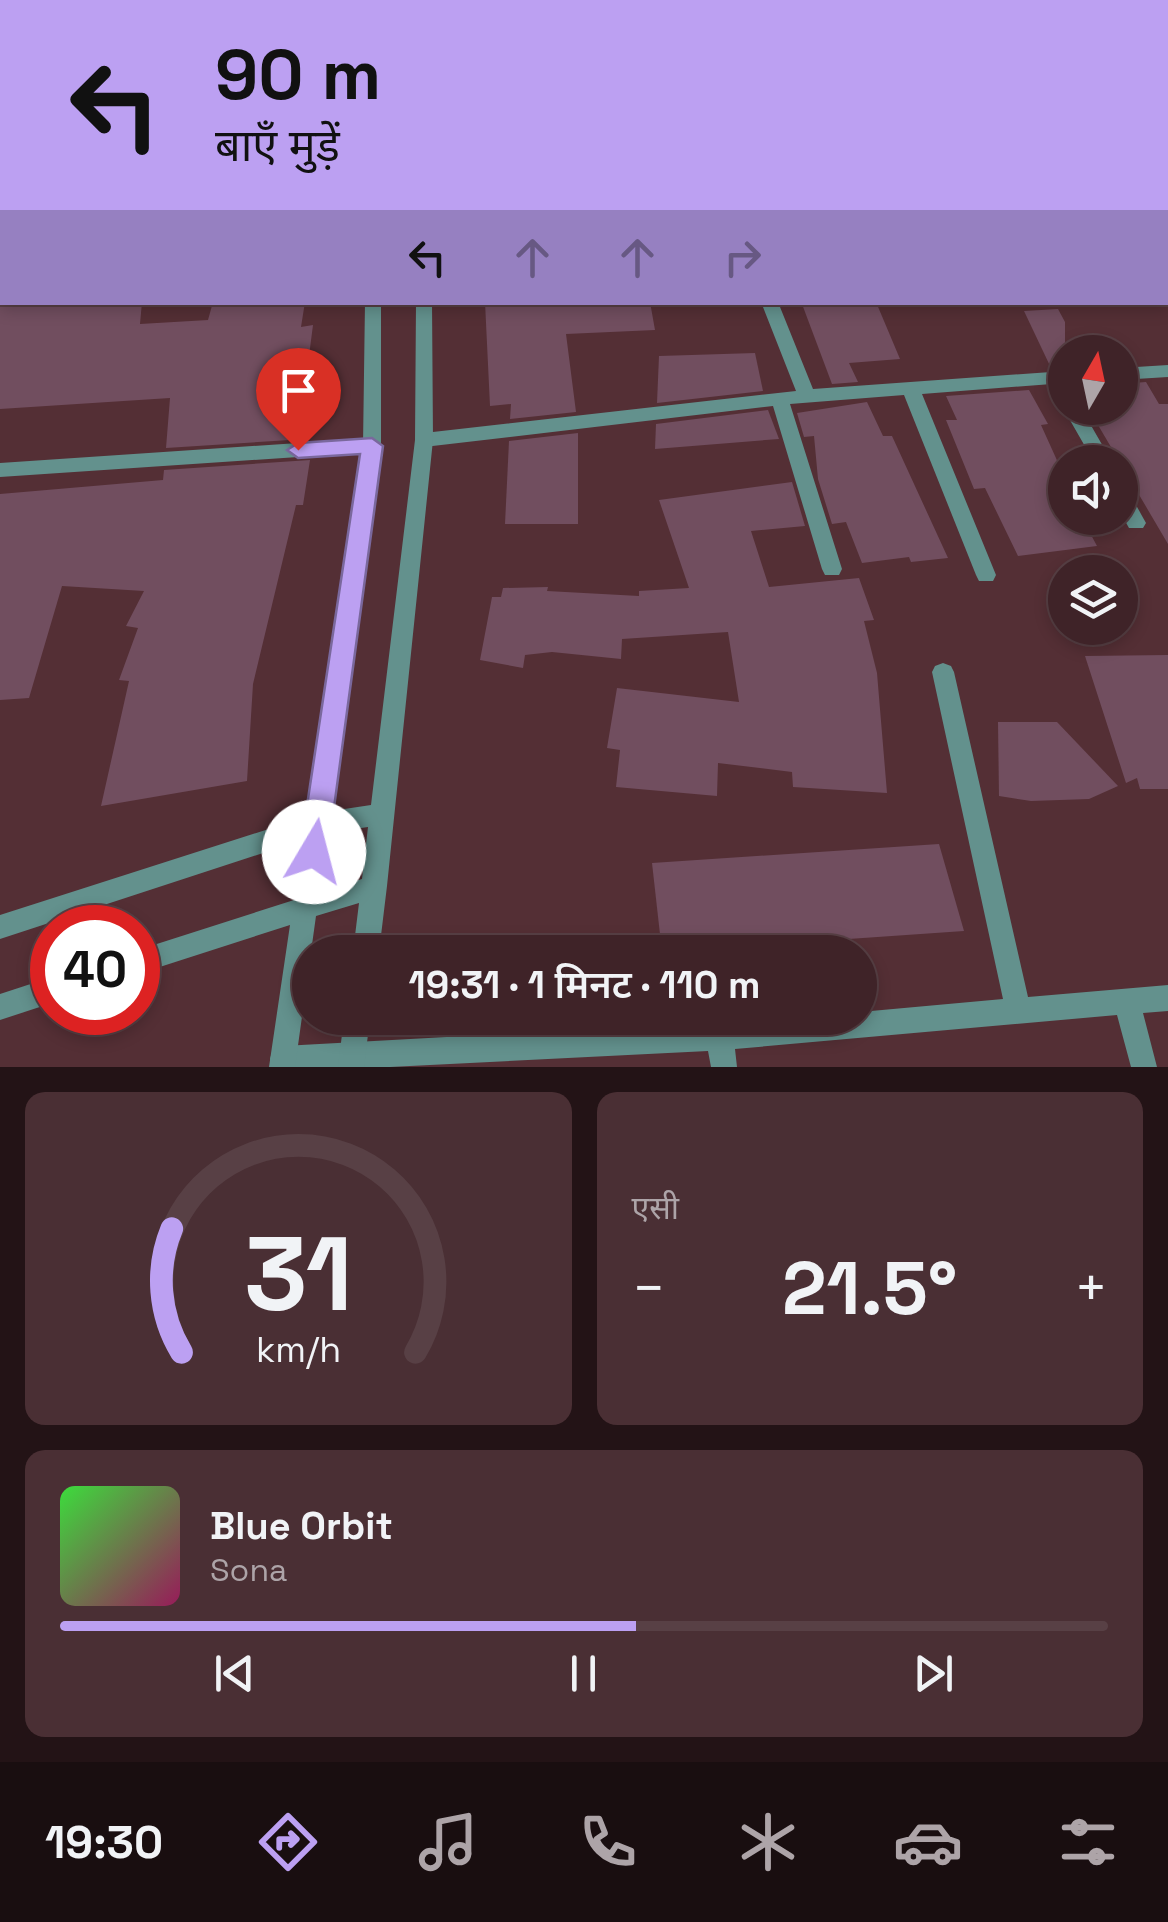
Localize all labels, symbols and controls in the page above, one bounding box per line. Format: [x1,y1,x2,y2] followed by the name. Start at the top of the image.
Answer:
[215,30,381,119] text: 90 m
[50,40,180,170] icon: left
[215,117,340,174] text: बाएँ मुड़ें
[400,230,455,285] icon: left
[505,230,560,285] icon: ahead
[610,230,665,285] icon: ahead
[715,230,770,285] icon: right
[1048,335,1138,425] north arrow
[1048,335,1138,645] map controls
[256,348,341,451] pin
[271,363,326,418] icon: arrive
[1048,445,1138,535] button: sound
[1048,555,1138,645] button: layers
[262,800,366,904] position arrow
[30,905,160,1035] speed limit sign: 40
[409,961,760,1009] text: 19:31 · 1 मिनट · 110 m
[632,1188,679,1228] text: एसी
[244,1208,352,1340] text: 31
[782,1240,957,1336] text: 21.5°
[632,1253,666,1323] text: −
[1074,1253,1108,1323] text: +
[256,1327,341,1372] text: km/h
[210,1502,393,1550] text: Blue Orbit
[210,1550,287,1590] text: Sona
[207,1646,262,1701] icon: previous
[556,1646,611,1701] icon: pause
[906,1646,961,1701] icon: next
[253,1807,323,1877] icon: directions
[413,1807,483,1877] icon: music
[573,1807,643,1877] icon: phone
[733,1807,803,1877] icon: climate
[893,1807,963,1877] icon: car
[1053,1807,1123,1877] icon: filters
[45,1814,163,1871] text: 19:30

